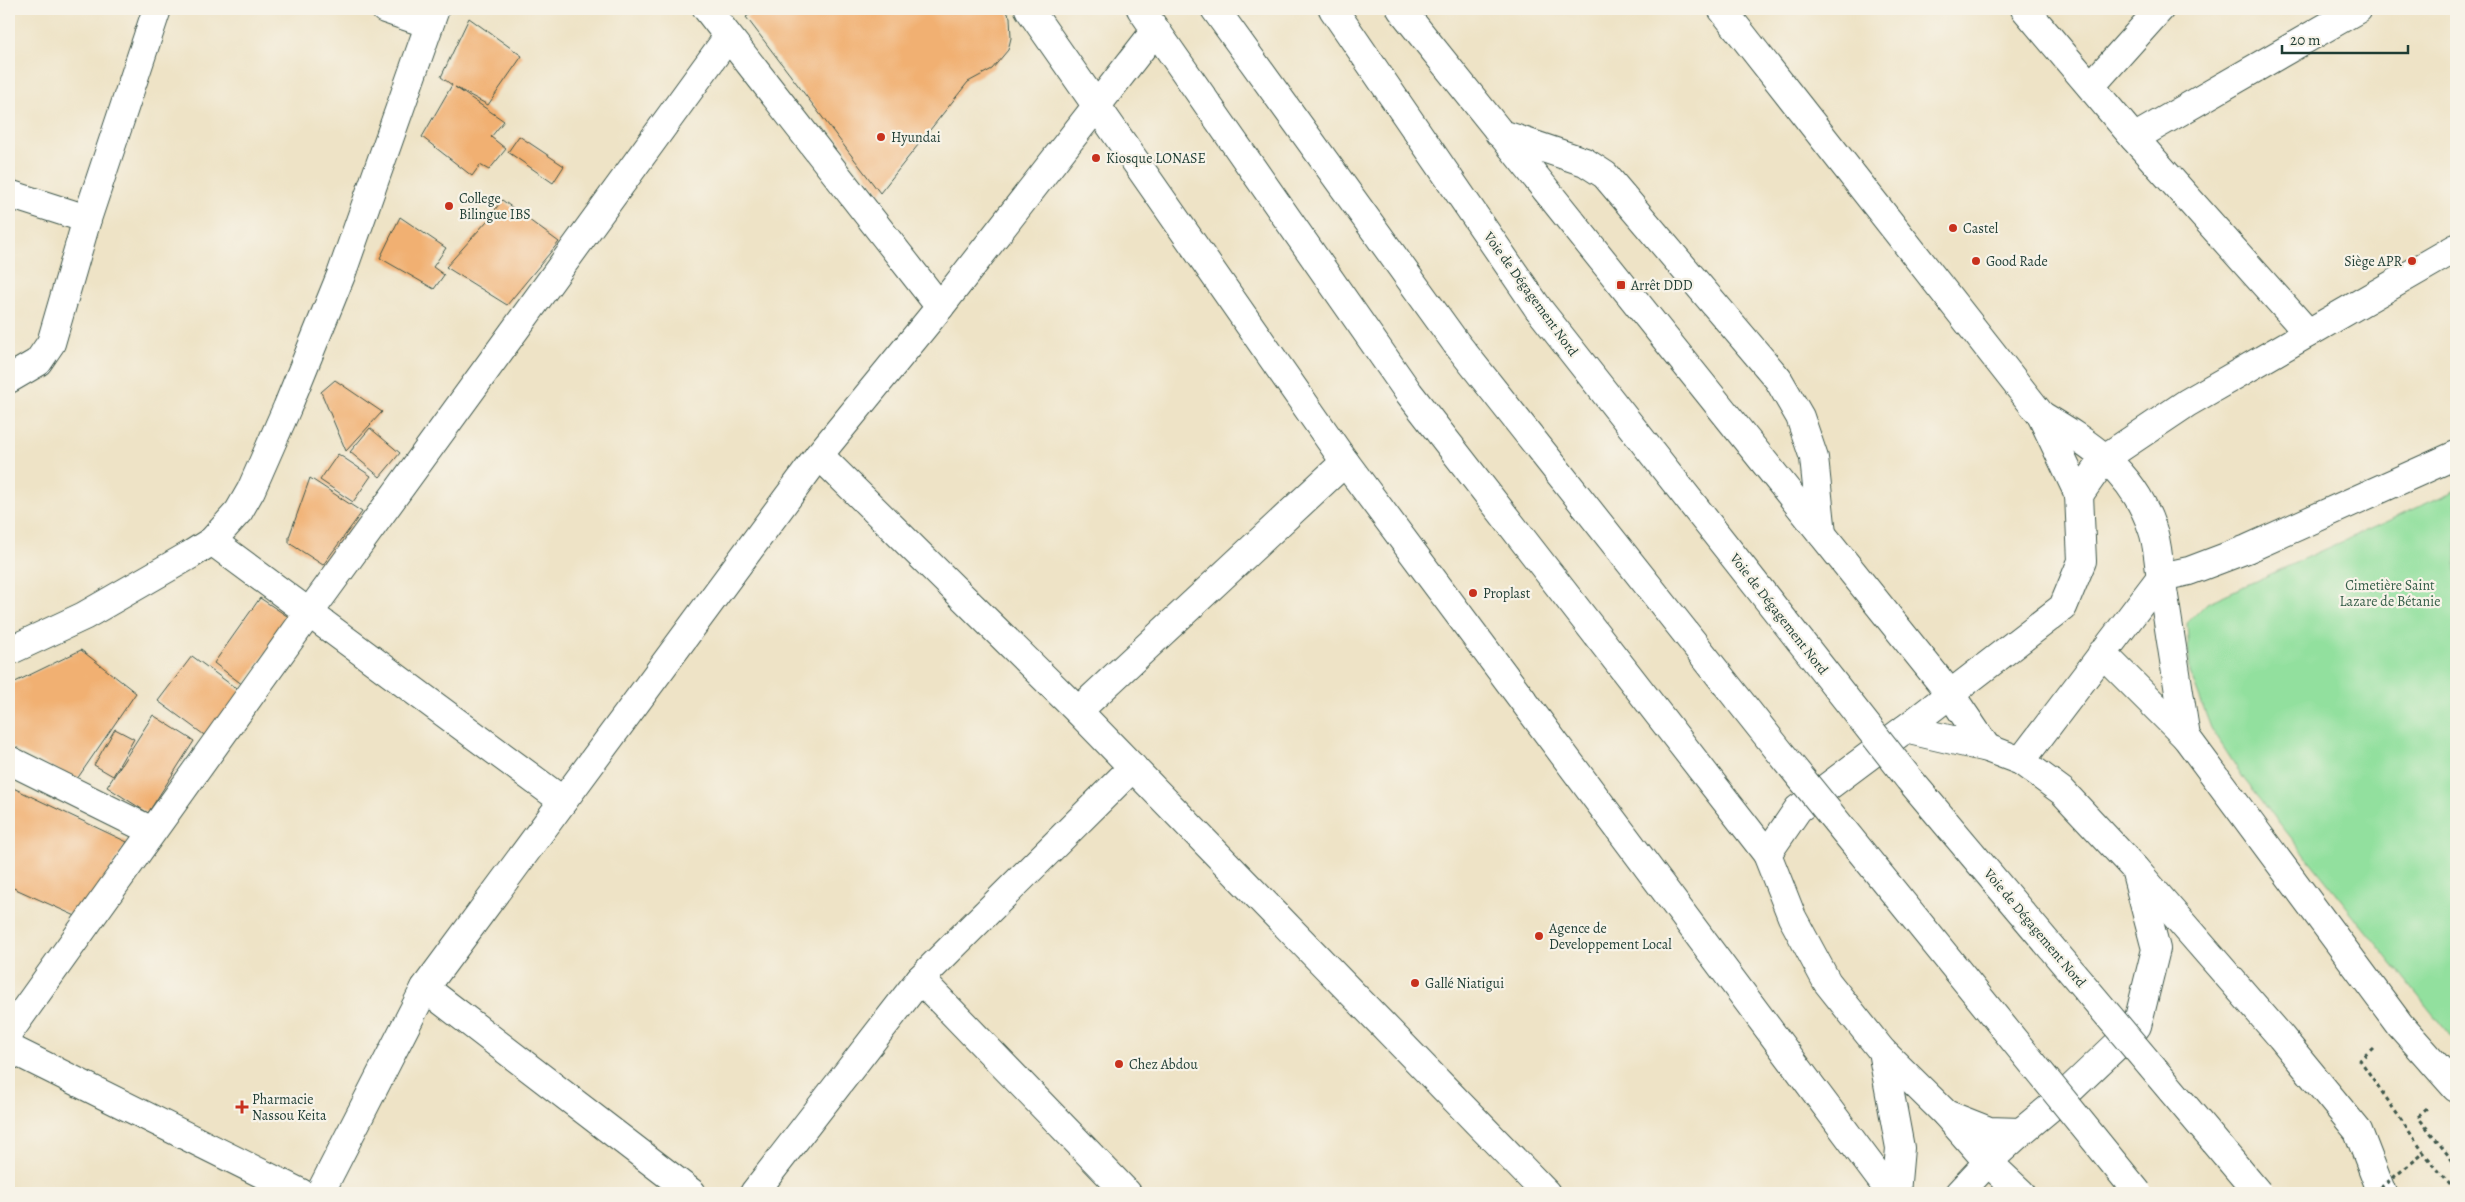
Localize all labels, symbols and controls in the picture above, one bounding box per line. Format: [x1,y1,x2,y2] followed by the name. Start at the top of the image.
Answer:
[2282,22,2409,54] scale bar
[2290,30,2321,50] text: 20 m
[891,128,941,147] place label: Hyundai
[875,131,887,143] marker: Hyundai
[1106,149,1206,168] place label: Kiosque LONASE
[1090,152,1102,164] marker: Kiosque LONASE
[459,189,531,224] place label: College Bilingue IBS
[443,200,455,212] marker: College Bilingue IBS
[1963,219,1999,238] place label: Castel
[1947,222,1959,234] marker: Castel
[1479,227,1583,360] street label: Voie de Dégagement Nord
[1986,252,2048,271] place label: Good Rade
[2344,252,2402,271] place label: Siège APR
[1970,255,1982,267] marker: Good Rade
[2406,255,2418,267] marker: Siège APR
[1630,276,1693,295] place label: Arrêt DDD
[1615,279,1627,291] marker: Arrêt DDD
[1725,549,1833,679] street label: Voie de Dégagement Nord
[2340,576,2440,611] park label: Cimetière Saint Lazare de Bétanie
[1483,584,1531,603] place label: Proplast
[1467,587,1479,599] marker: Proplast
[1979,864,2091,992] street label: Voie de Dégagement Nord
[1548,919,1672,954] place label: Agence de Developpement Local
[1533,930,1545,942] marker: Agence de Developpement Local
[1425,974,1504,993] place label: Gallé Niatigui
[1409,977,1421,989] marker: Gallé Niatigui
[1129,1055,1198,1074] place label: Chez Abdou
[1113,1058,1125,1070] marker: Chez Abdou
[252,1090,327,1125] place label: Pharmacie Nassou Keita
[236,1101,248,1113] marker: Pharmacie Nassou Keita

